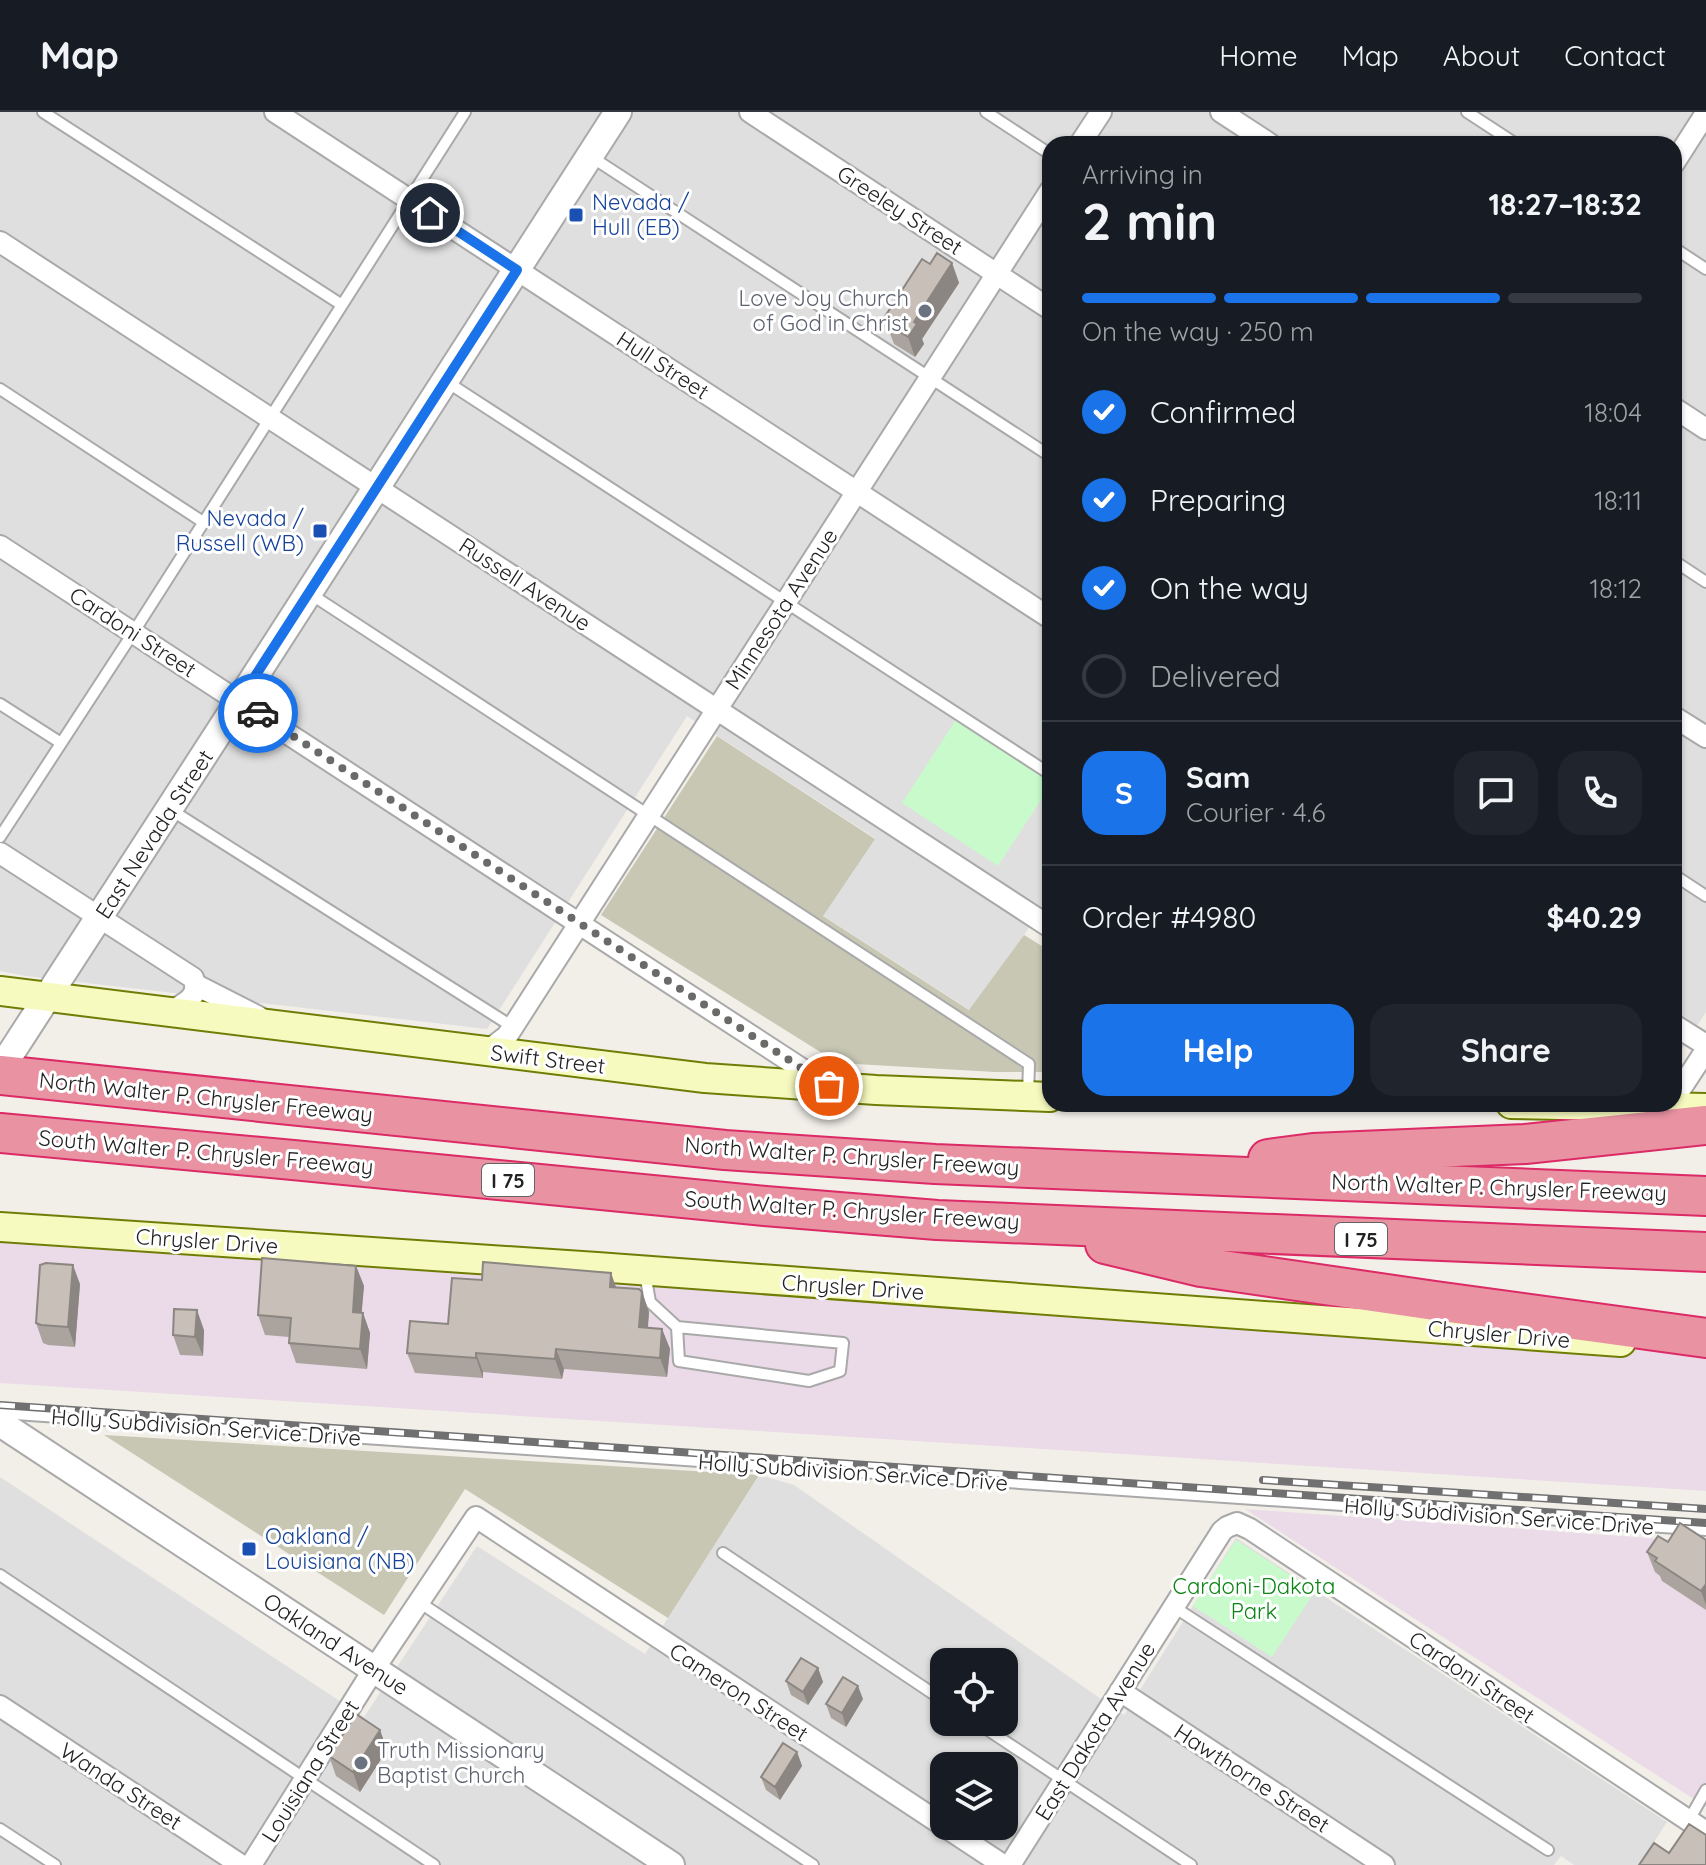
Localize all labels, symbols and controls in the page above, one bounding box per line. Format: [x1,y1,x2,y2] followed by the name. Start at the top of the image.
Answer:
[40,31,119,79] text: Map
[1219,38,1298,73] text: Home
[1342,38,1399,73] text: Map
[1443,38,1520,73] text: About
[1564,38,1666,73] text: Contact
[1082,158,1203,191] text: Arriving in
[832,159,968,261] street label: Greeley Street
[396,179,464,247] pin
[1488,185,1642,223] text: 18:27–18:32
[592,188,690,241] place label: Nevada / Hull (EB)
[1082,188,1217,253] text: 2 min
[408,191,452,235] icon: home
[567,206,585,224] marker: Nevada / Hull (EB)
[739,284,909,337] place label: Love Joy Church of God in Christ
[916,302,934,320] marker: Love Joy Church of God in Christ
[1082,315,1314,348] text: On the way · 250 m
[612,325,714,405] street label: Hull Street
[1082,390,1126,434] icon: check
[1150,393,1296,431] text: Confirmed
[1584,396,1642,429] text: 18:04
[1082,478,1126,522] icon: check
[1150,481,1286,519] text: Preparing
[1594,484,1642,517] text: 18:11
[176,504,305,557] place label: Nevada / Russell (WB)
[311,522,329,540] marker: Nevada / Russell (WB)
[718,523,844,695] street label: Minnesota Avenue
[454,531,596,637] street label: Russell Avenue
[1082,566,1126,610] icon: check
[1150,569,1309,607] text: On the way
[1589,572,1642,605] text: 18:12
[64,581,202,683] street label: Cardoni Street
[1150,657,1281,695] text: Delivered
[218,673,298,753] courier
[236,691,280,735] icon: car
[89,744,219,924] street label: East Nevada Street
[1454,751,1538,835] button: chat
[1558,751,1642,835] button: phone
[1186,758,1250,796] text: Sam
[1115,774,1133,812] text: S
[1186,796,1325,829] text: Courier · 4.6
[1082,898,1256,936] text: Order #4980
[1546,898,1642,936] text: $40.29
[1082,1004,1354,1096] button: Help
[1370,1004,1642,1096] button: Share
[489,1038,607,1080] street label: Swift Street
[795,1052,863,1120] pin
[807,1064,851,1108] icon: bag
[38,1066,374,1128] street label: North Walter P. Chrysler Freeway
[37,1123,375,1181] street label: South Walter P. Chrysler Freeway
[684,1130,1020,1182] street label: North Walter P. Chrysler Freeway
[482,1164,534,1196] road number: I 75
[1331,1167,1667,1207] street label: North Walter P. Chrysler Freeway
[683,1184,1021,1236] street label: South Walter P. Chrysler Freeway
[135,1222,279,1260] street label: Chrysler Drive
[1335,1223,1387,1255] road number: I 75
[781,1268,925,1306] street label: Chrysler Drive
[1427,1314,1571,1354] street label: Chrysler Drive
[50,1402,362,1452] street label: Holly Subdivision Service Drive
[697,1447,1009,1497] street label: Holly Subdivision Service Drive
[1343,1491,1655,1541] street label: Holly Subdivision Service Drive
[265,1522,414,1575] place label: Oakland / Louisiana (NB)
[240,1540,258,1558] marker: Oakland / Louisiana (NB)
[1173,1572,1335,1625] park label: Cardoni-Dakota Park
[258,1587,414,1701] street label: Oakland Avenue
[1404,1625,1540,1729] street label: Cardoni Street
[1029,1636,1161,1826] street label: East Dakota Avenue
[664,1637,814,1747] street label: Cameron Street
[930,1648,1018,1840] map controls
[930,1648,1018,1736] button: locate
[255,1695,365,1847] street label: Louisiana Street
[1169,1717,1335,1839] street label: Hawthorne Street
[55,1736,187,1836] street label: Wanda Street
[377,1736,544,1789] place label: Truth Missionary Baptist Church
[930,1752,1018,1840] button: layers
[352,1754,370,1772] marker: Truth Missionary Baptist Church

